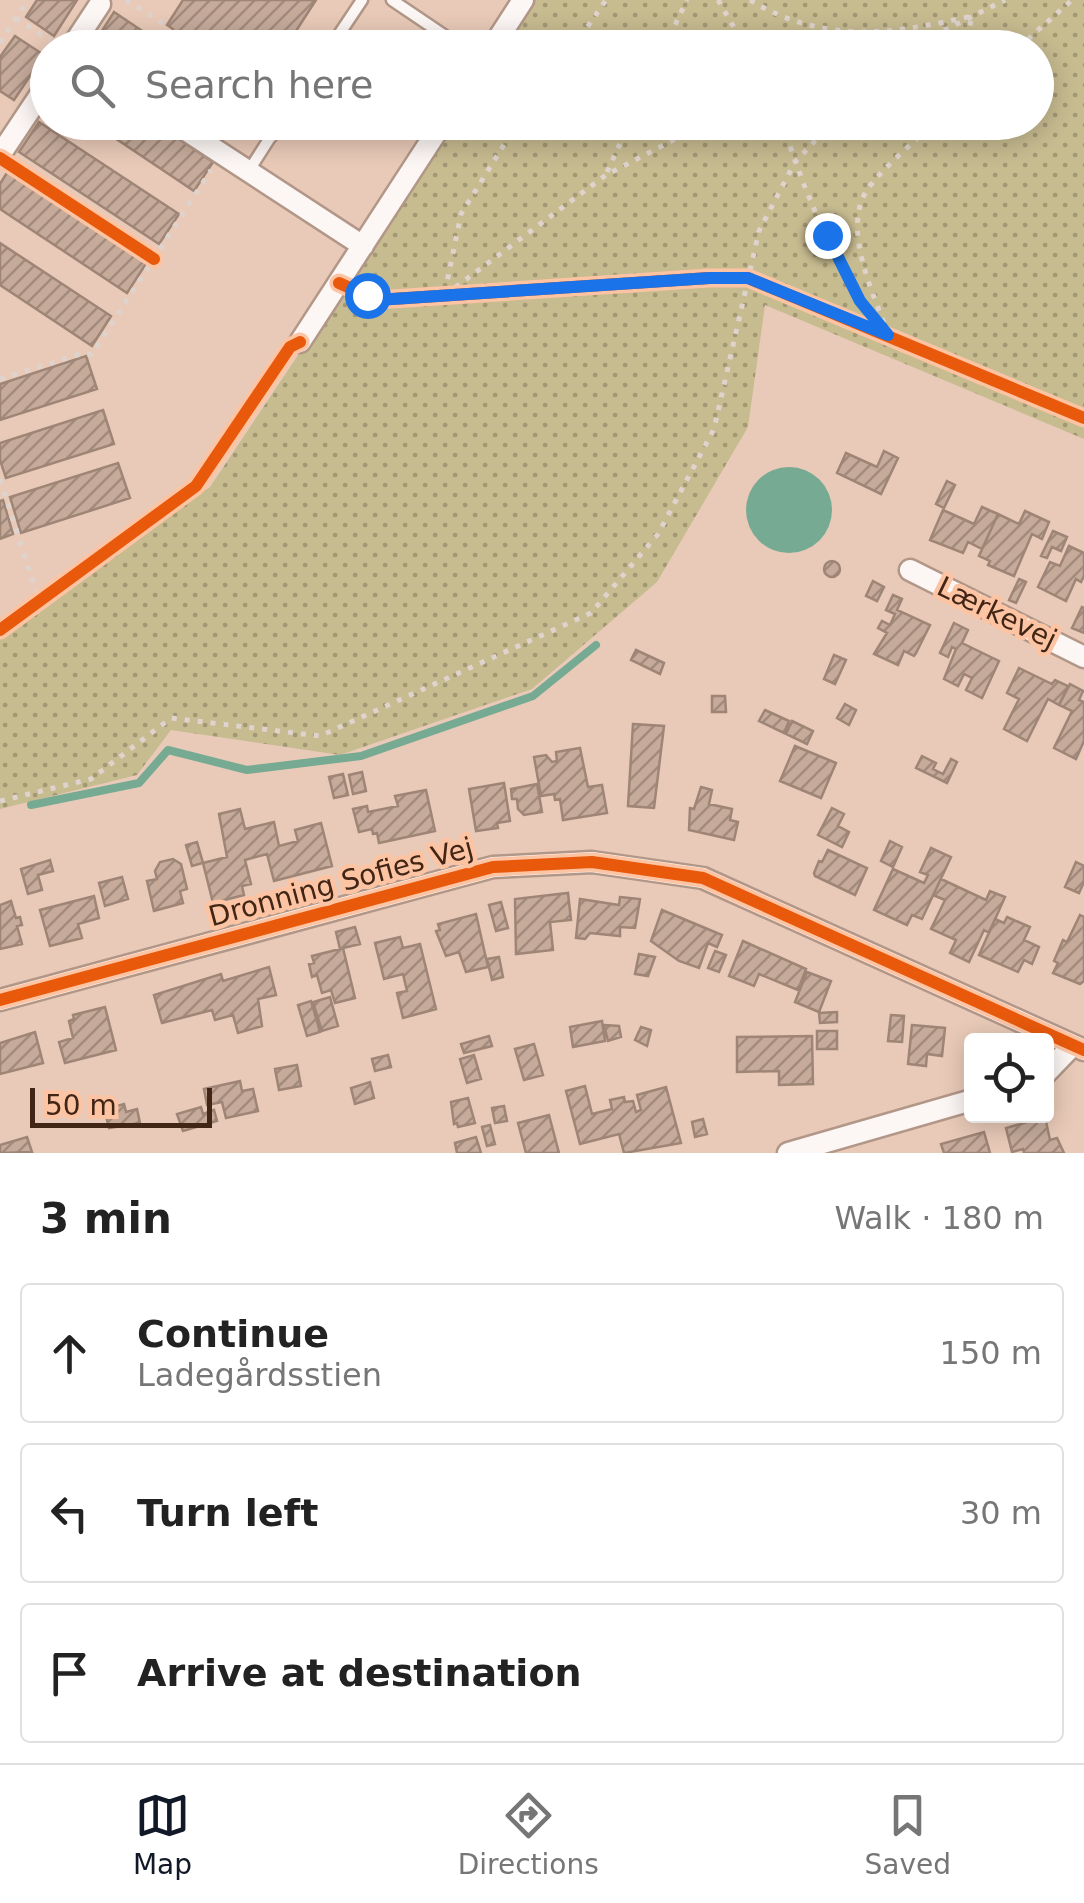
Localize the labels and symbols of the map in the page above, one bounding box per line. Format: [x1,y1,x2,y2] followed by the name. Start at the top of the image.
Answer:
[805,213,851,259] route end
[345,273,391,319] route start
[932,570,1062,656] street label: Lærkevej
[205,831,477,933] street label: Dronning Sofies Vej
[30,1083,212,1128] scale bar

